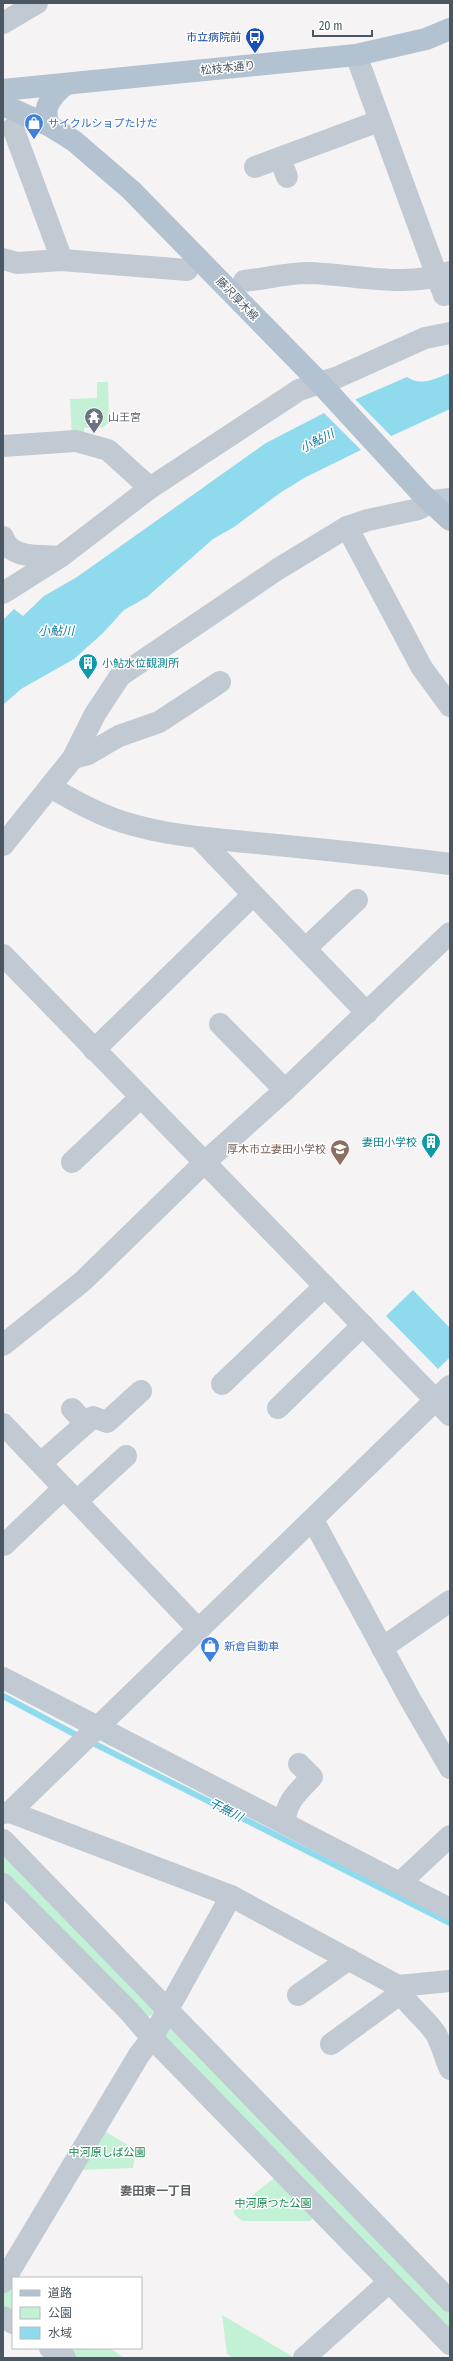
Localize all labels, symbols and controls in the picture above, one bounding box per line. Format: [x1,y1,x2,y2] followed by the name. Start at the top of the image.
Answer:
[313,12,372,38] scale bar
[319,19,343,33] text: 20 m
[244,26,266,54] bus stop icon: 市立病院前
[186,31,241,44] place label: 市立病院前
[200,59,256,77] street label: 松枝本通り
[23,112,45,140] shop icon: サイクルショプたけだ
[48,117,157,130] place label: サイクルショプたけだ
[213,275,261,323] street label: 藤沢厚木線
[83,406,105,434] temple icon: 山王宮
[108,411,141,424] place label: 山王宮
[298,426,338,455] water label: 小鮎川
[38,624,76,638] water label: 小鮎川
[77,652,99,680] building icon: 小鮎水位観測所
[102,657,180,670] place label: 小鮎水位観測所
[420,1131,442,1159] building icon: 妻田小学校
[362,1136,417,1149] place label: 妻田小学校
[329,1138,351,1166] school or university icon: 厚木市立妻田小学校
[227,1143,326,1156] place label: 厚木市立妻田小学校
[199,1635,221,1663] shop icon: 新倉自動車
[224,1640,279,1653] place label: 新倉自動車
[207,1796,247,1825] water label: 干無川
[69,2146,146,2159] park label: 中河原しば公園
[120,2184,192,2198] district label: 妻田東一丁目
[235,2197,312,2210] park label: 中河原つた公園
[12,2277,142,2349] legend
[48,2286,72,2300] text: 道路
[48,2306,72,2320] text: 公園
[48,2326,72,2340] text: 水域

